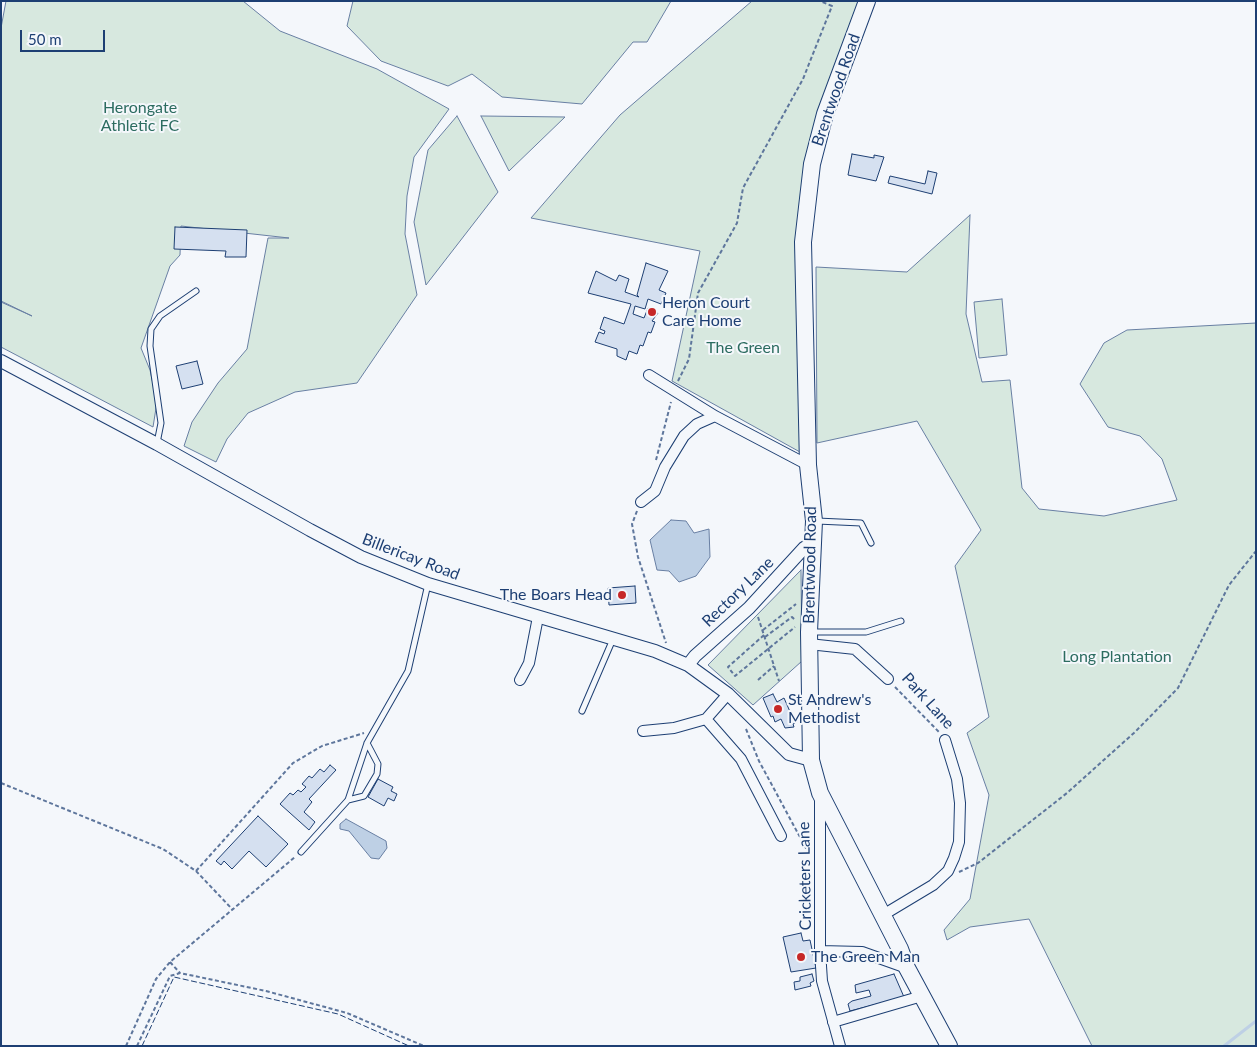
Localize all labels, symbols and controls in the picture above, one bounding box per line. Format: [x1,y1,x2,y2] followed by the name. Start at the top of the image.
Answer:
[22,20,108,52] scale bar
[28,30,62,48] text: 50 m
[808,31,864,149] street label: Brentwood Road
[101,98,179,136] park label: Herongate Athletic FC
[662,293,750,331] place label: Heron Court Care Home
[646,306,658,318] marker: Heron Court Care Home
[706,338,780,358] park label: The Green
[799,506,821,624] street label: Brentwood Road
[360,530,462,584] street label: Billericay Road
[698,553,778,631] street label: Rectory Lane
[500,585,612,605] place label: The Boars Head
[616,589,628,601] marker: The Boars Head
[1062,647,1172,667] park label: Long Plantation
[898,669,958,733] street label: Park Lane
[788,690,871,728] place label: St Andrew's Methodist
[772,703,784,715] marker: St Andrew's Methodist
[794,822,816,930] street label: Cricketers Lane
[811,947,920,967] place label: The Green Man
[795,951,807,963] marker: The Green Man

